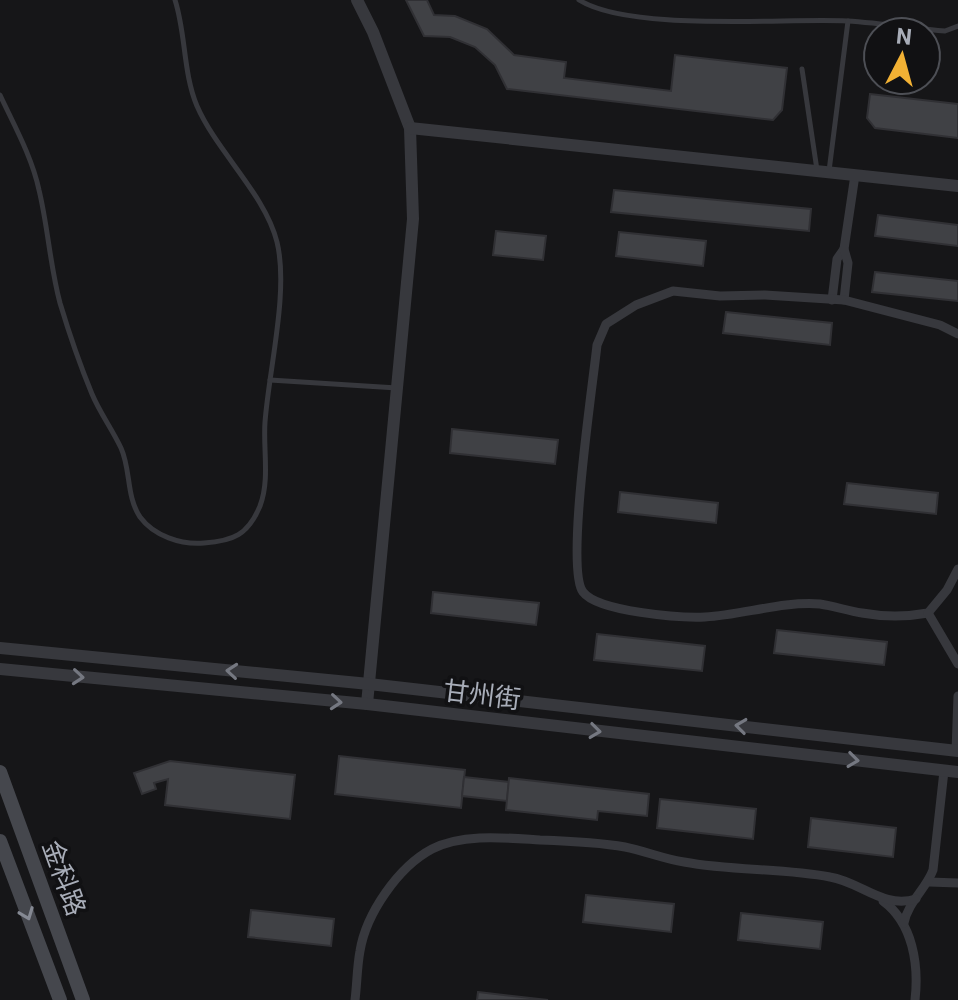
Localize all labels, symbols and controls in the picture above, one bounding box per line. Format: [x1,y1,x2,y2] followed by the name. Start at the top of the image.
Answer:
[862,16,942,96] north arrow
[895,23,913,50] text: N
[226,662,239,679] one-way arrow
[72,668,85,685] one-way arrow
[441,675,523,715] street label: 甘州街
[330,693,343,710] one-way arrow
[735,718,748,735] one-way arrow
[589,722,602,739] one-way arrow
[846,751,860,768] one-way arrow
[37,836,91,920] street label: 金科路
[17,906,34,920] one-way arrow

